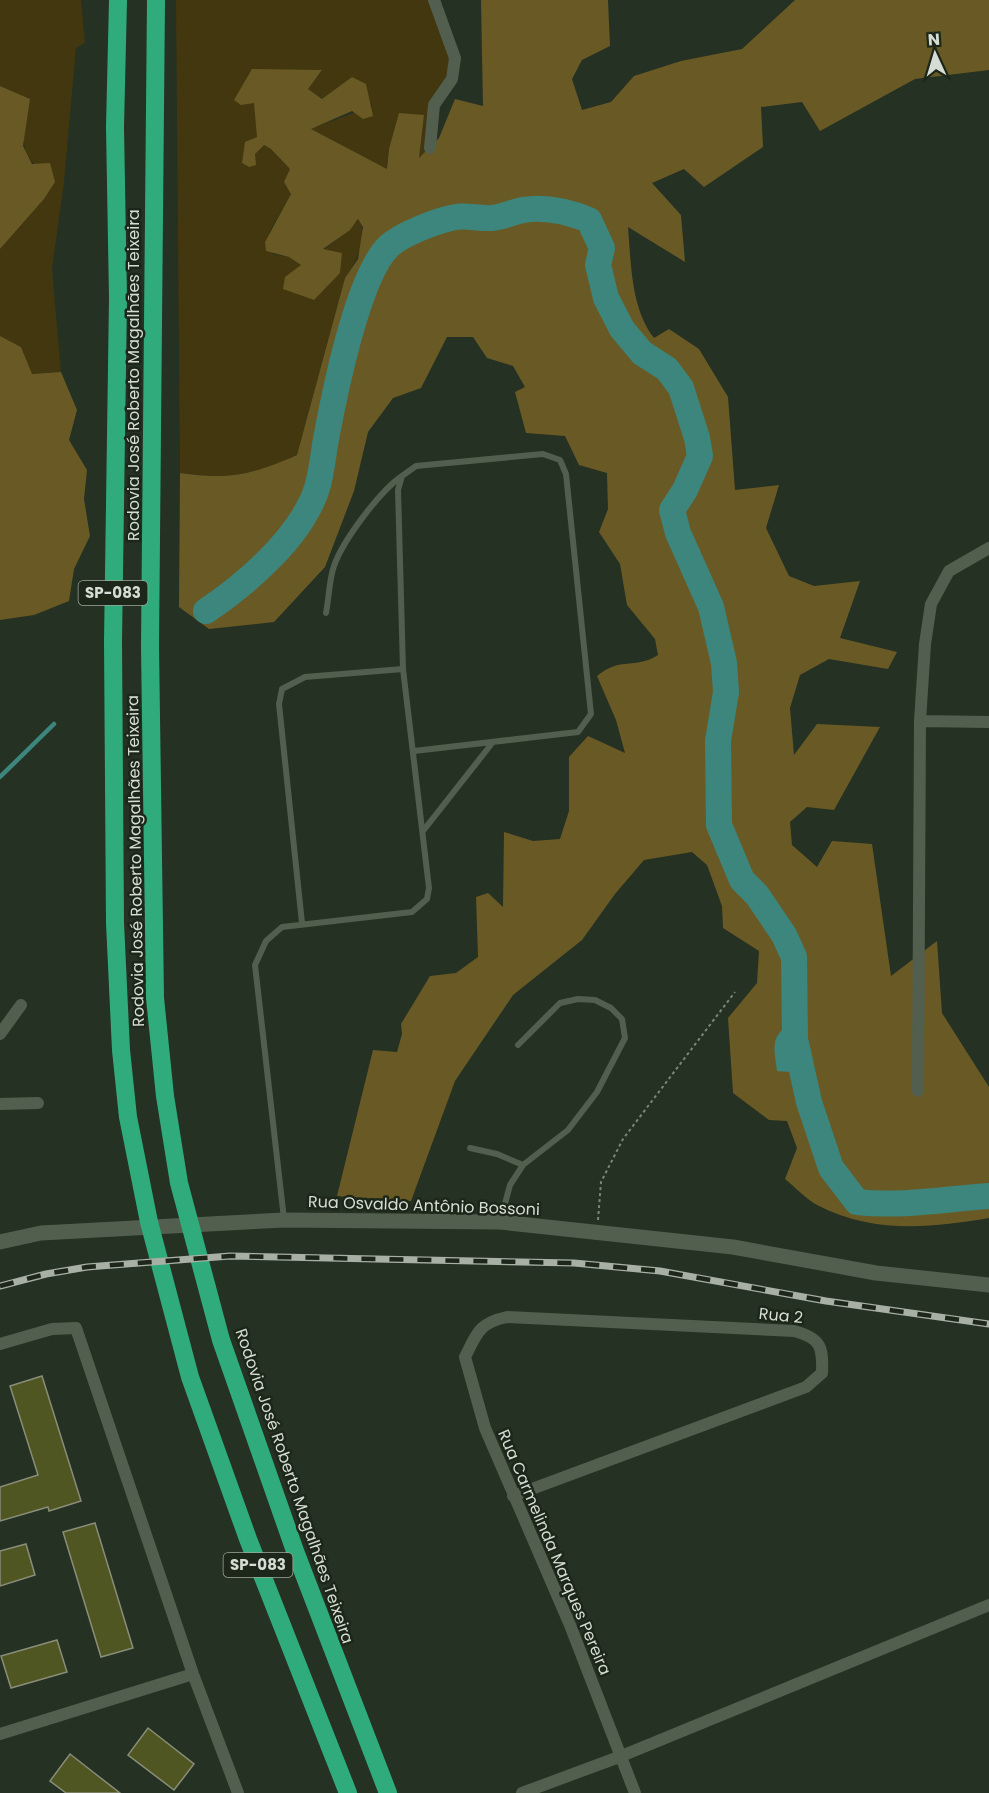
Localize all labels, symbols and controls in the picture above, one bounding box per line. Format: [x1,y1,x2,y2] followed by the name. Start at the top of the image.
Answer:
[905,24,965,84] north arrow
[927,28,941,51] text: N
[122,209,145,541] street label: Rodovia José Roberto Magalhães Teixeira
[78,581,148,605] road number: SP-083
[121,695,150,1027] street label: Rodovia José Roberto Magalhães Teixeira
[308,1190,540,1221] street label: Rua Osvaldo Antônio Bossoni
[758,1302,804,1329] street label: Rua 2
[230,1326,359,1647] street label: Rodovia José Roberto Magalhães Teixeira
[492,1426,617,1678] street label: Rua Carmelinda Marques Pereira
[224,1553,292,1577] road number: SP-083

